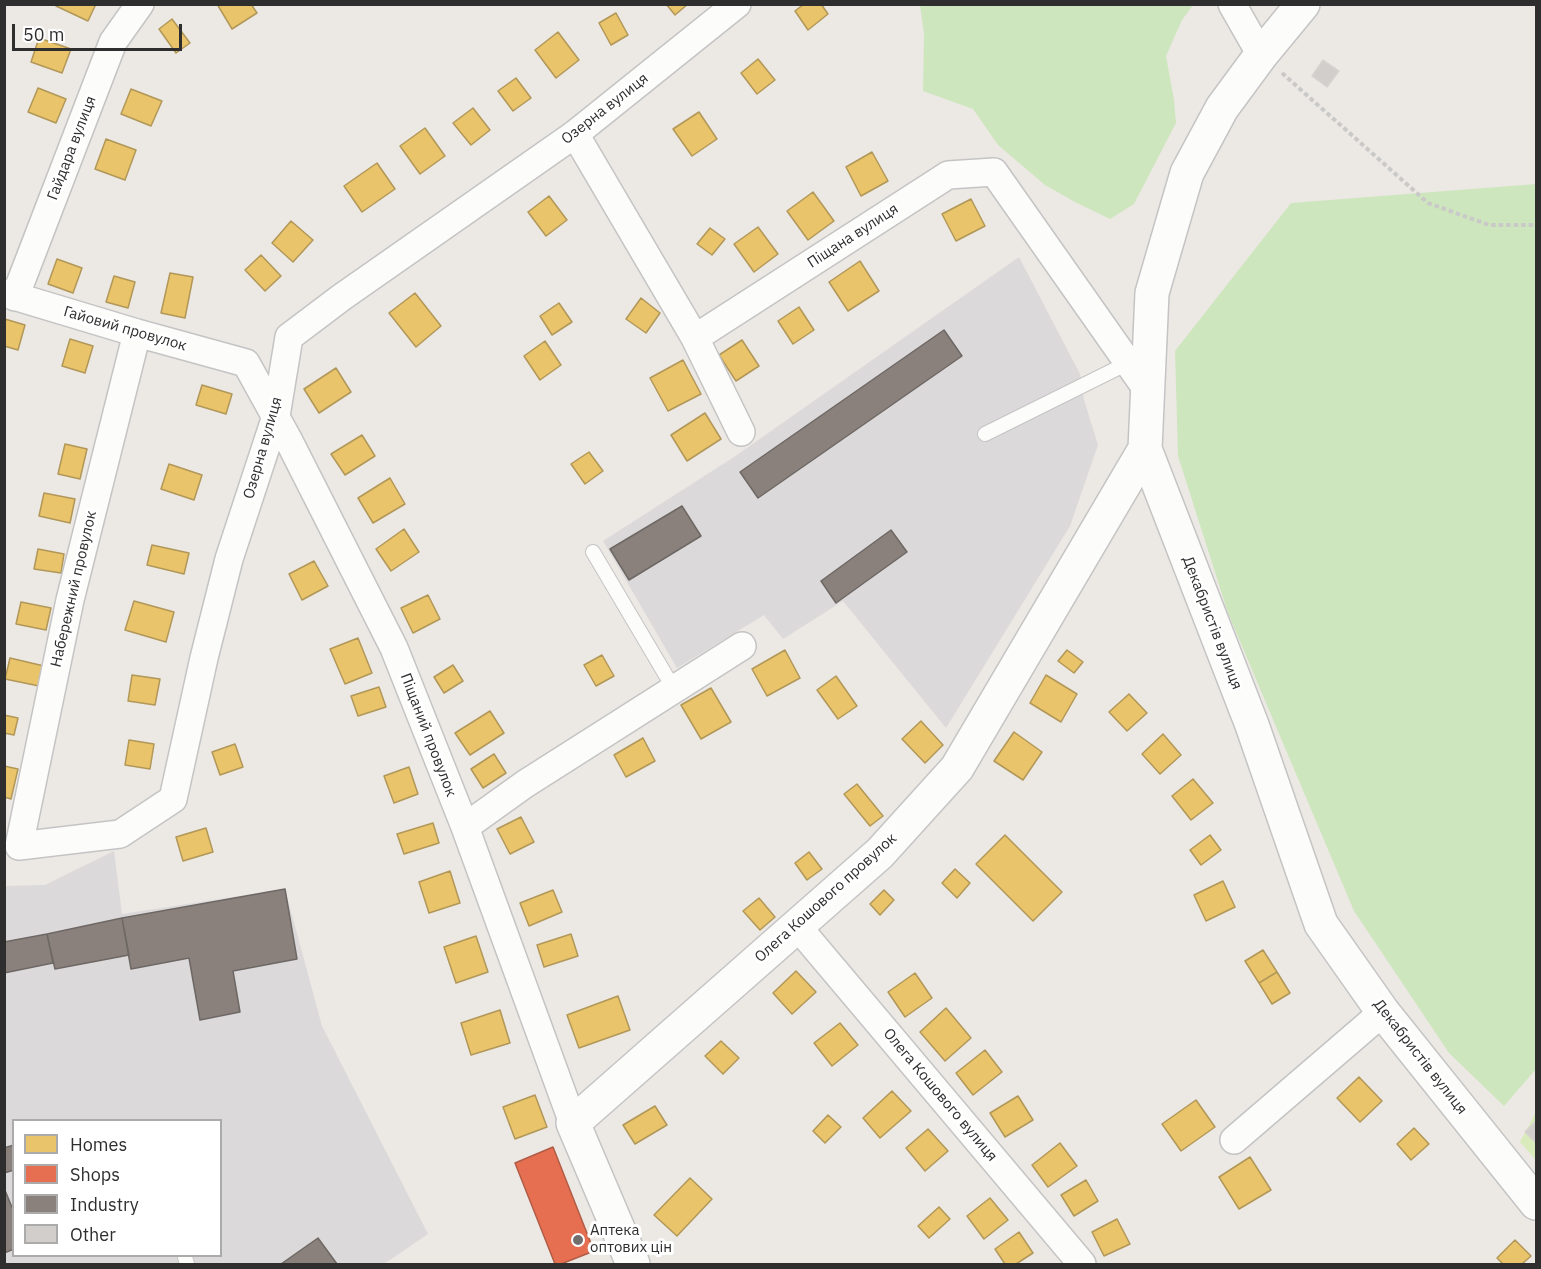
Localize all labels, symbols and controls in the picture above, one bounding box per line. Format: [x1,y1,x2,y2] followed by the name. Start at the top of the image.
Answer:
[15,12,184,50] scale bar
[23,23,65,46] text: 50 m
[558,70,652,148] street label: Озерна вулиця
[44,93,100,203] street label: Гайдара вулиця
[804,200,902,272] street label: Піщана вулиця
[61,303,189,355] street label: Гайовий провулок
[240,395,286,501] street label: Озерна вулиця
[47,509,101,669] street label: Набережний провулок
[1178,554,1246,692] street label: Декабристів вулиця
[396,671,460,799] street label: Піщаний провулок
[751,830,901,966] street label: Олега Кошового провулок
[1369,996,1471,1118] street label: Декабристів вулиця
[879,1025,1001,1165] street label: Олега Кошового вулиця
[12,1119,222,1257] legend
[70,1133,127,1156] text: Homes
[70,1163,120,1186] text: Shops
[70,1193,139,1216] text: Industry
[590,1222,672,1257] place label: Аптека оптових цін
[70,1223,116,1246] text: Other
[571,1233,585,1247] marker: Аптека оптових цін

